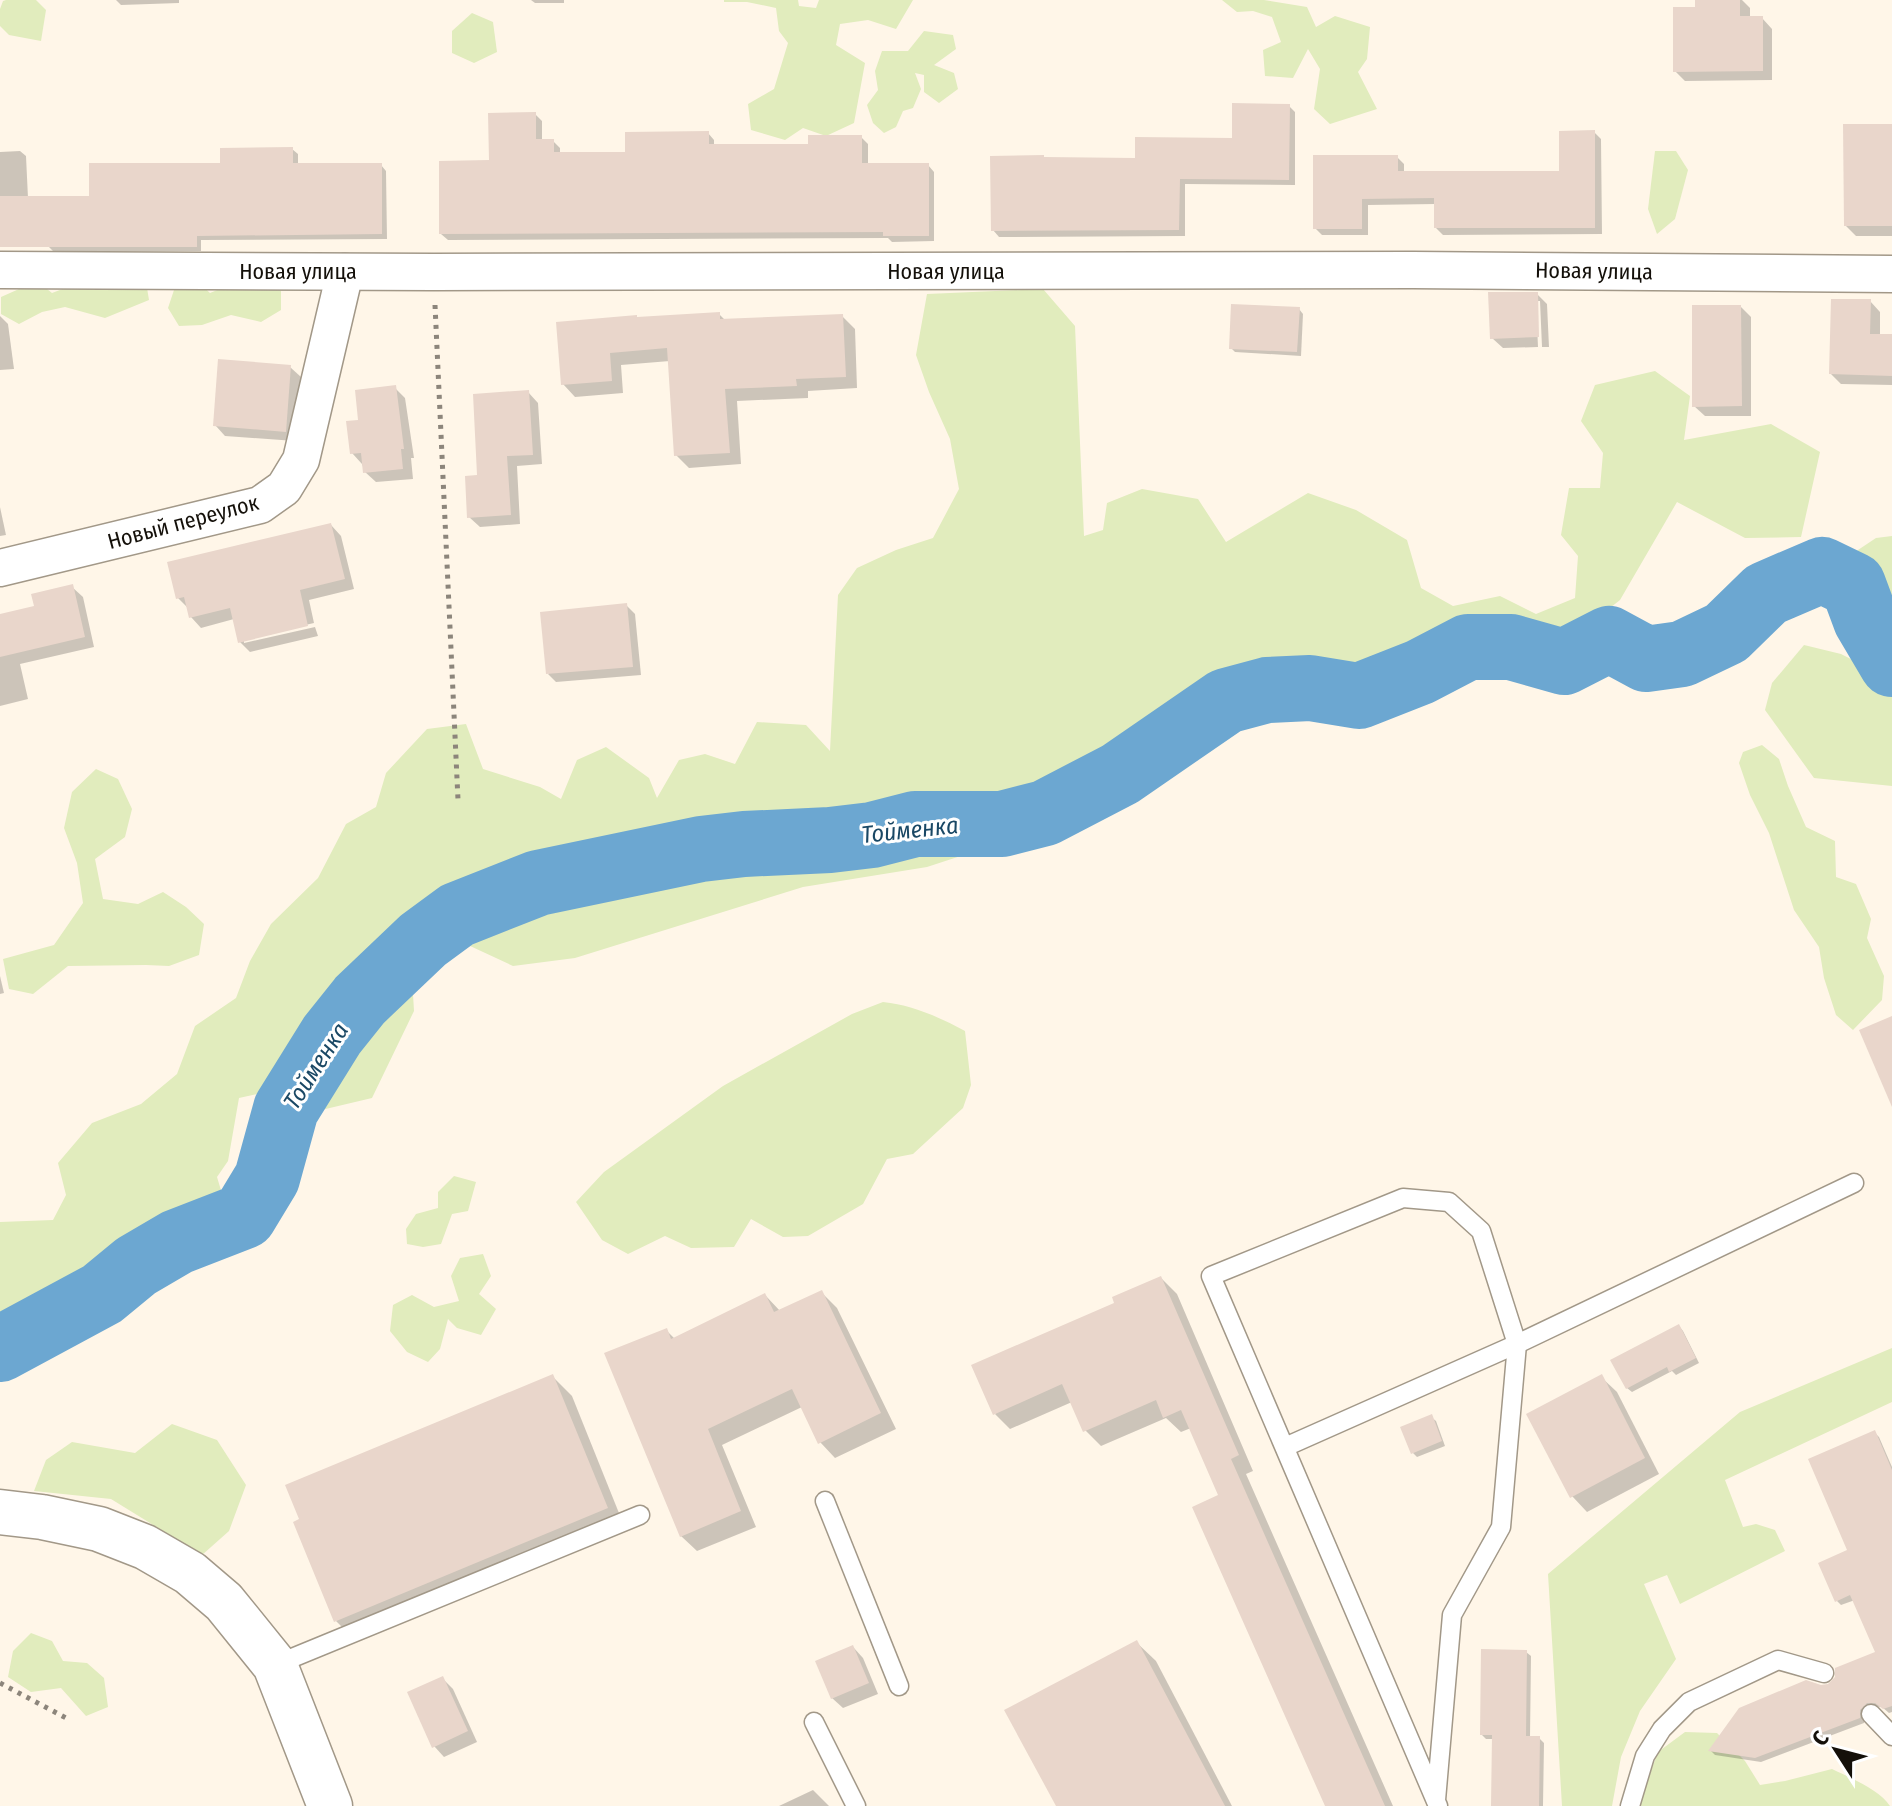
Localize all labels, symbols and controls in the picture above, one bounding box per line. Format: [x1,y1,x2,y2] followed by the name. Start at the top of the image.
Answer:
[1535,256,1653,286] street label: Новая улица
[239,258,357,285] street label: Новая улица
[887,258,1005,285] street label: Новая улица
[104,489,262,555] street label: Новый переулок
[860,811,960,849] water label: Тойменка
[278,1018,354,1114] water label: Тойменка
[1796,1710,1876,1790] north arrow
[1806,1726,1835,1751] text: С

